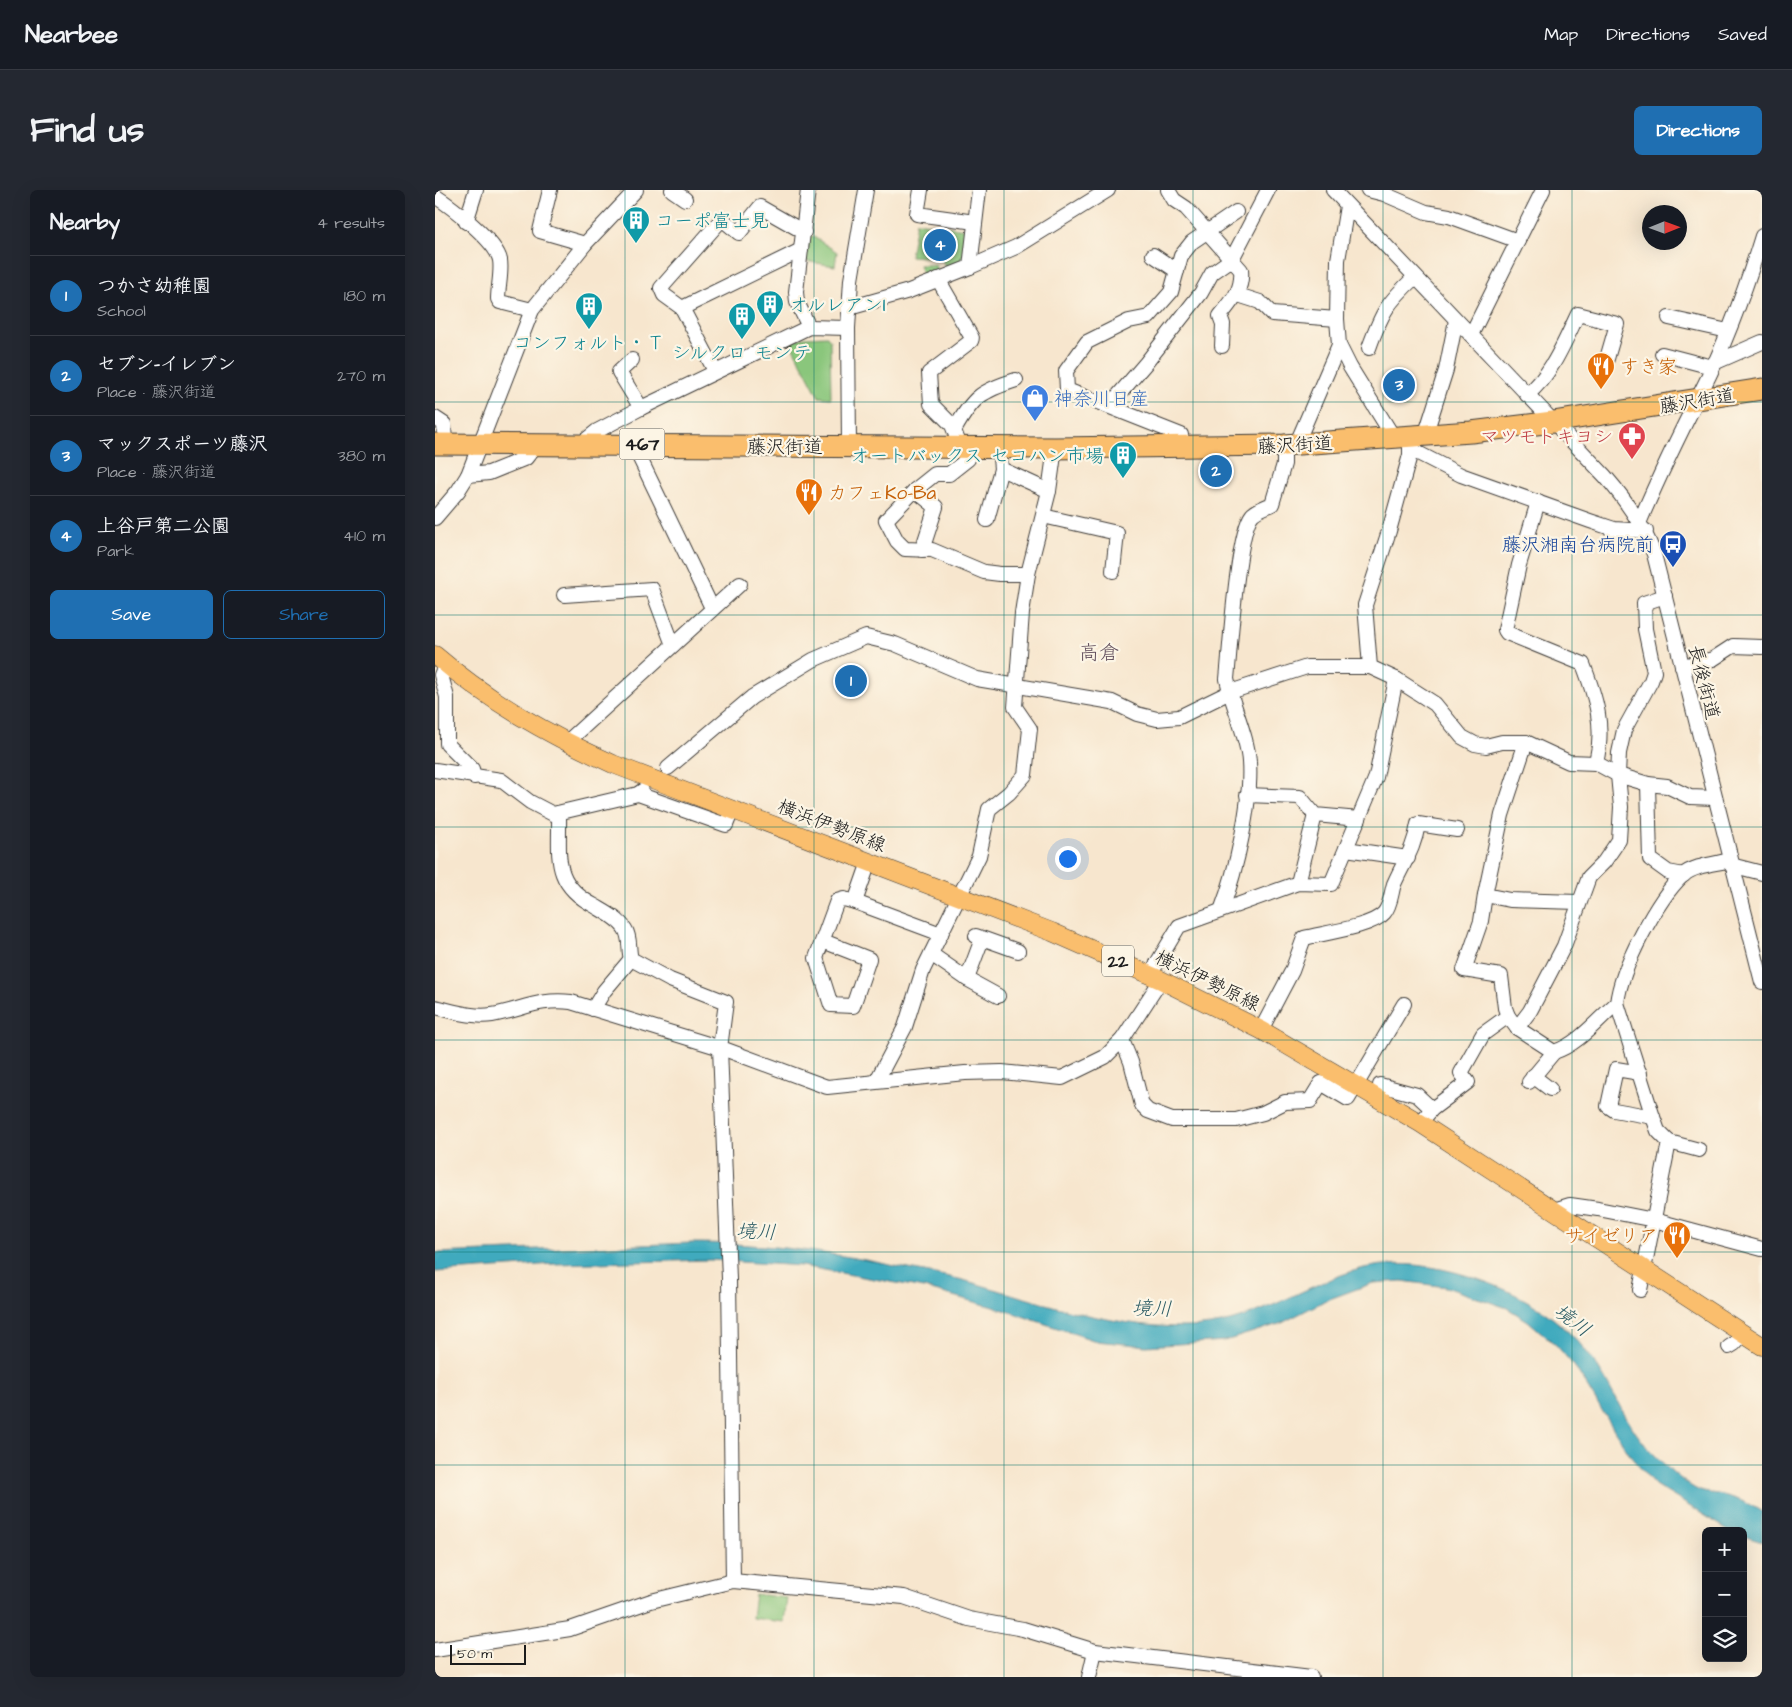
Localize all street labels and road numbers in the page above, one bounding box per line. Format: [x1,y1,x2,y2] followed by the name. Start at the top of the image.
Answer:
[1658,382,1737,421] street label: 藤沢街道
[619,428,665,460] road number: 467
[1256,430,1334,461] street label: 藤沢街道
[747,434,823,461] street label: 藤沢街道
[1681,642,1726,723] street label: 長後街道
[773,793,890,859] street label: 横浜伊勢原線
[1150,944,1264,1018] street label: 横浜伊勢原線
[1102,946,1134,976] road number: 22

